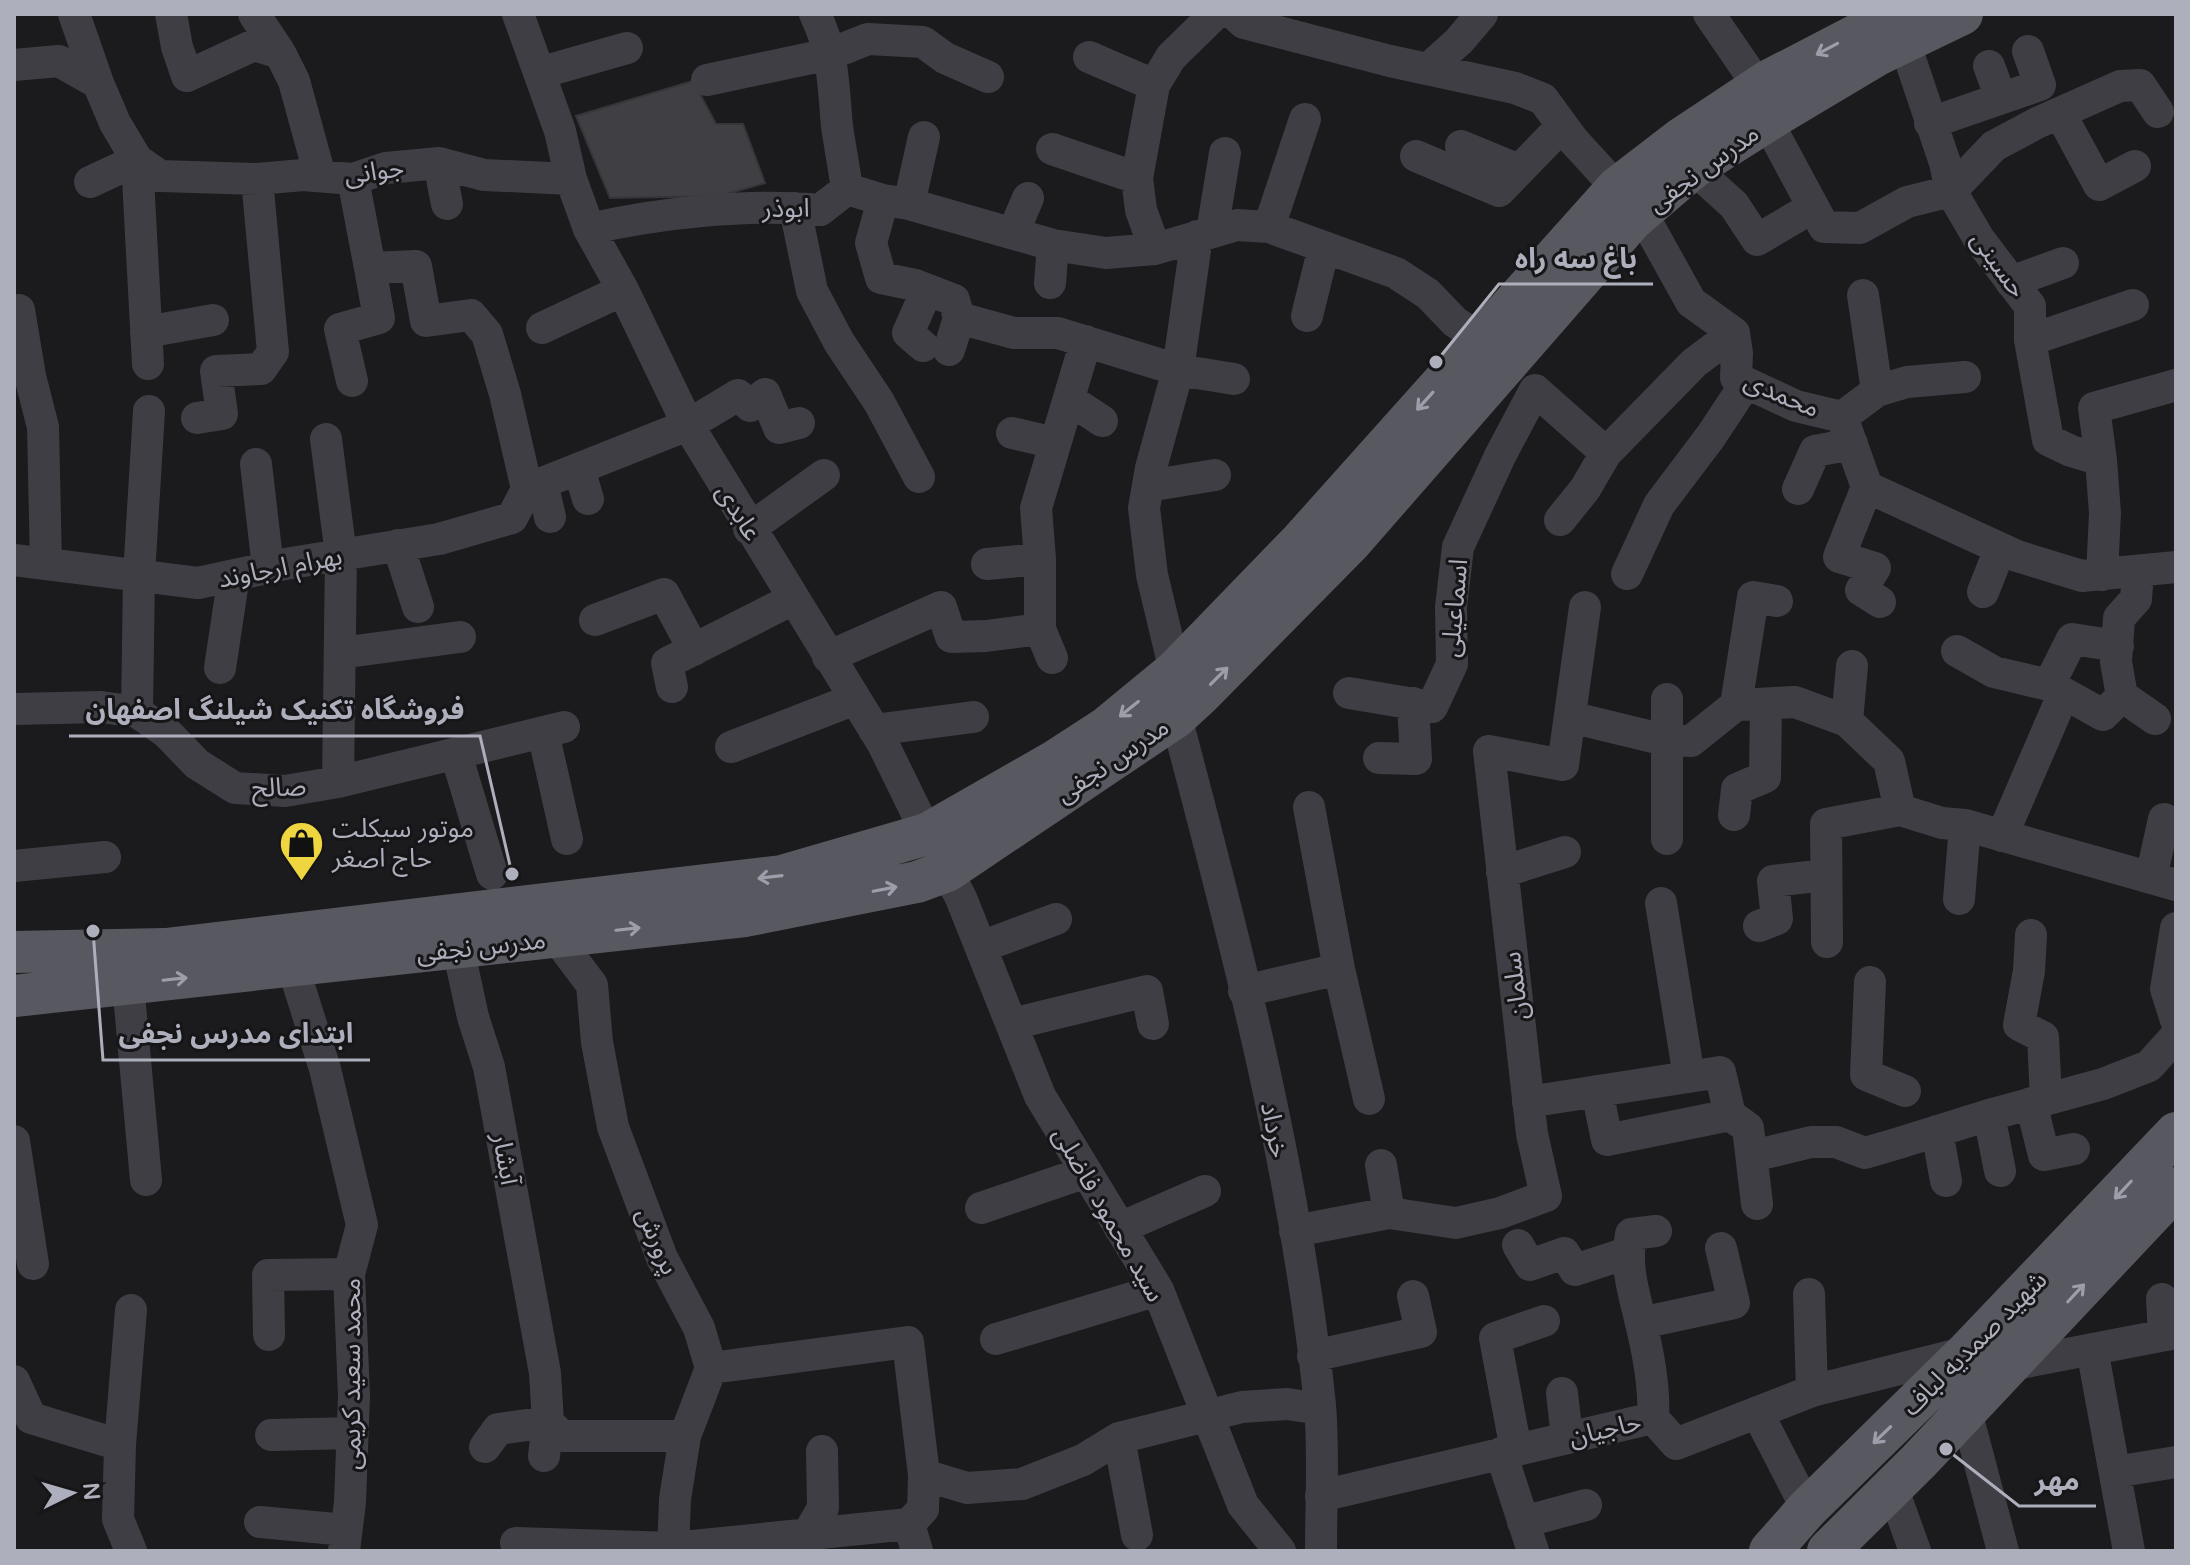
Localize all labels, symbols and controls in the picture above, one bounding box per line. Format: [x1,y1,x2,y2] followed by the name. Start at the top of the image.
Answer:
[1816,41,1840,57] one-way arrow
[1642,118,1765,219] street label: مدرس نجفی
[342,152,406,191] street label: جوانی
[761,193,810,224] street label: ابوذر
[1964,225,2033,304] street label: حسینی
[1499,232,1653,284] callout: باغ سه راه
[1515,242,1637,279] text: باغ سه راه
[1739,365,1824,424] street label: محمدی
[1415,391,1434,411] one-way arrow
[709,478,768,546] street label: عابدی
[216,540,345,599] street label: بهرام ارجاوند
[1435,557,1474,659] street label: اسماعیلی
[1209,667,1228,686] one-way arrow
[69,684,480,736] callout: فروشگاه تکنیک شیلنگ اصفهان
[85,693,465,727] text: فروشگاه تکنیک شیلنگ اصفهان
[1119,700,1139,718] one-way arrow
[1050,711,1175,810] street label: مدرس نجفی
[251,771,307,808] street label: صالح
[331,813,474,877] place label: موتور سیکلت حاج اصغر
[277,819,325,882] shop icon: موتور سیکلت حاج اصغر
[758,870,784,885] one-way arrow
[872,880,897,895] one-way arrow
[614,922,641,937] one-way arrow
[415,924,547,969] street label: مدرس نجفی
[1496,950,1535,1022] street label: سلمان
[161,972,188,987] one-way arrow
[103,1008,370,1060] callout: ابتدای مدرس نجفی
[119,1017,353,1051] text: ابتدای مدرس نجفی
[1254,1100,1295,1160] street label: خرداد
[1046,1121,1171,1307] street label: سید محمود فاضلی
[486,1130,526,1189] street label: آبشار
[2115,1180,2133,1200] one-way arrow
[629,1203,685,1280] street label: پرورش
[1895,1264,2053,1422] street label: شهید صمدیه لباف
[336,1278,367,1470] street label: محمد سعید کریمی
[2067,1283,2086,1303] one-way arrow
[1566,1406,1644,1453] street label: حاجیان
[1872,1426,1892,1445] one-way arrow
[32,1453,112,1533] north arrow
[2019,1454,2096,1506] callout: مهر
[2034,1464,2079,1498] text: مهر
[77,1481,105,1501] text: N

